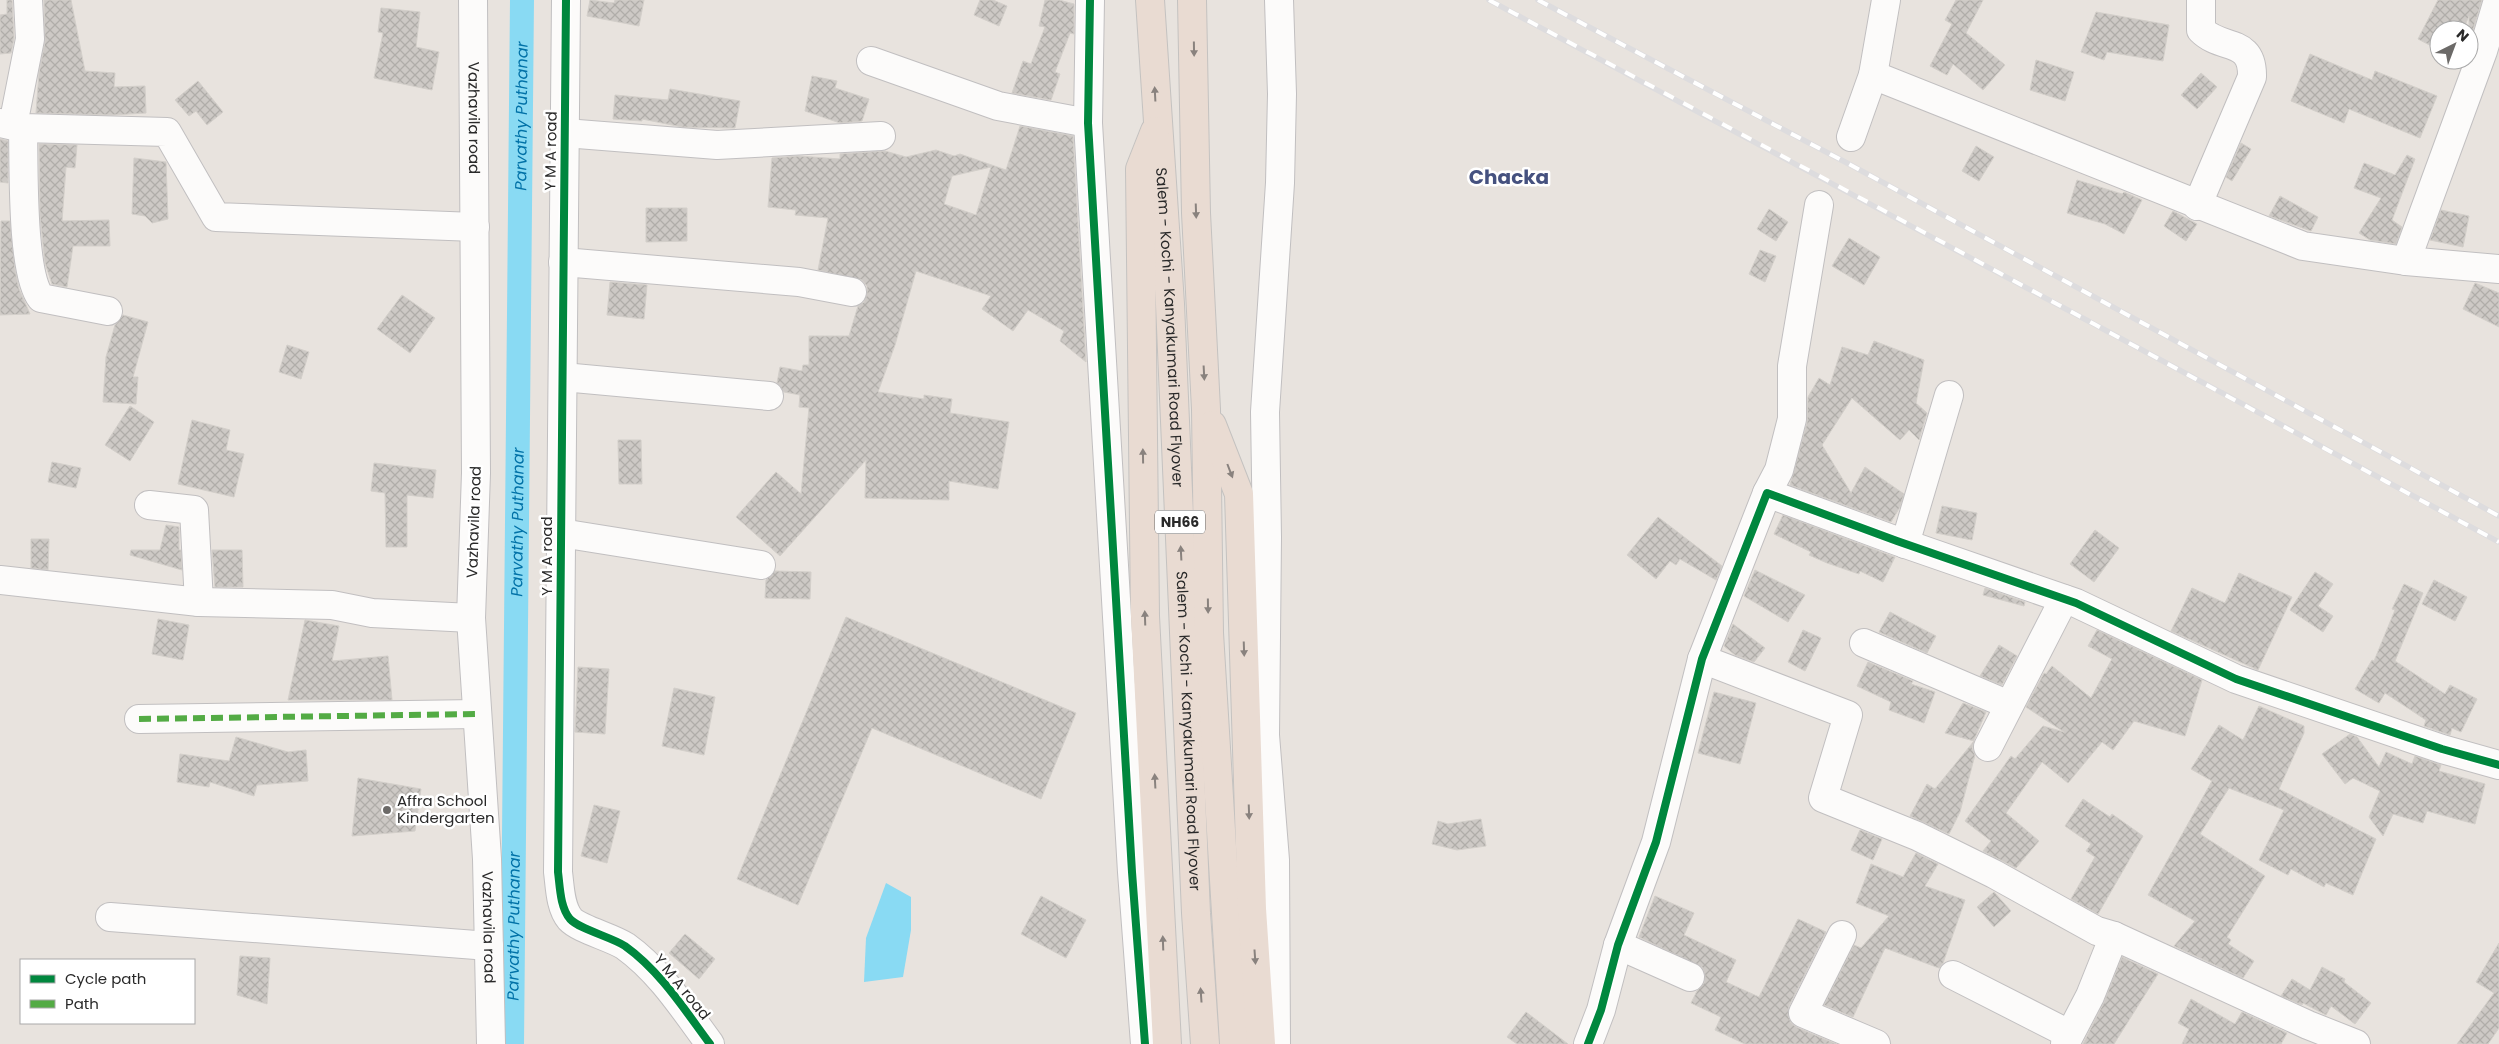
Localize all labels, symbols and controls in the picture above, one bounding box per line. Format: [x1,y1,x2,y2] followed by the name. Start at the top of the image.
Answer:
[2429,20,2479,70] north arrow
[2452,24,2473,46] text: N
[509,40,534,191] water label: Parvathy Puthanar
[1190,41,1198,57] one-way arrow
[463,62,485,174] street label: Vazhavila road
[1150,86,1158,102] one-way arrow
[539,111,562,191] street label: Y M A road
[1469,163,1549,191] district label: Chacka
[1151,167,1189,488] street label: Salem - Kochi - Kanyakumari Road Flyover
[1192,203,1200,219] one-way arrow
[1201,366,1209,382] one-way arrow
[505,446,530,597] water label: Parvathy Puthanar
[1139,448,1147,464] one-way arrow
[1226,464,1234,479] one-way arrow
[461,466,486,578] street label: Vazhavila road
[1155,511,1205,534] road number: NH66
[536,516,557,596] street label: Y M A road
[1177,545,1185,561] one-way arrow
[1171,570,1206,892] street label: Salem - Kochi - Kanyakumari Road Flyover
[1205,598,1213,614] one-way arrow
[1141,610,1149,626] one-way arrow
[1240,642,1248,658] one-way arrow
[1150,772,1158,788] one-way arrow
[397,790,495,828] place label: Affra School Kindergarten
[381,804,393,816] marker: Affra School Kindergarten
[1245,804,1253,820] one-way arrow
[501,850,526,1001] water label: Parvathy Puthanar
[477,871,501,984] street label: Vazhavila road
[1159,935,1167,951] one-way arrow
[649,949,715,1024] street label: Y M A road
[1252,950,1260,966] one-way arrow
[20,959,195,1024] legend
[65,968,146,989] text: Cycle path
[1197,987,1205,1003] one-way arrow
[65,993,99,1014] text: Path

